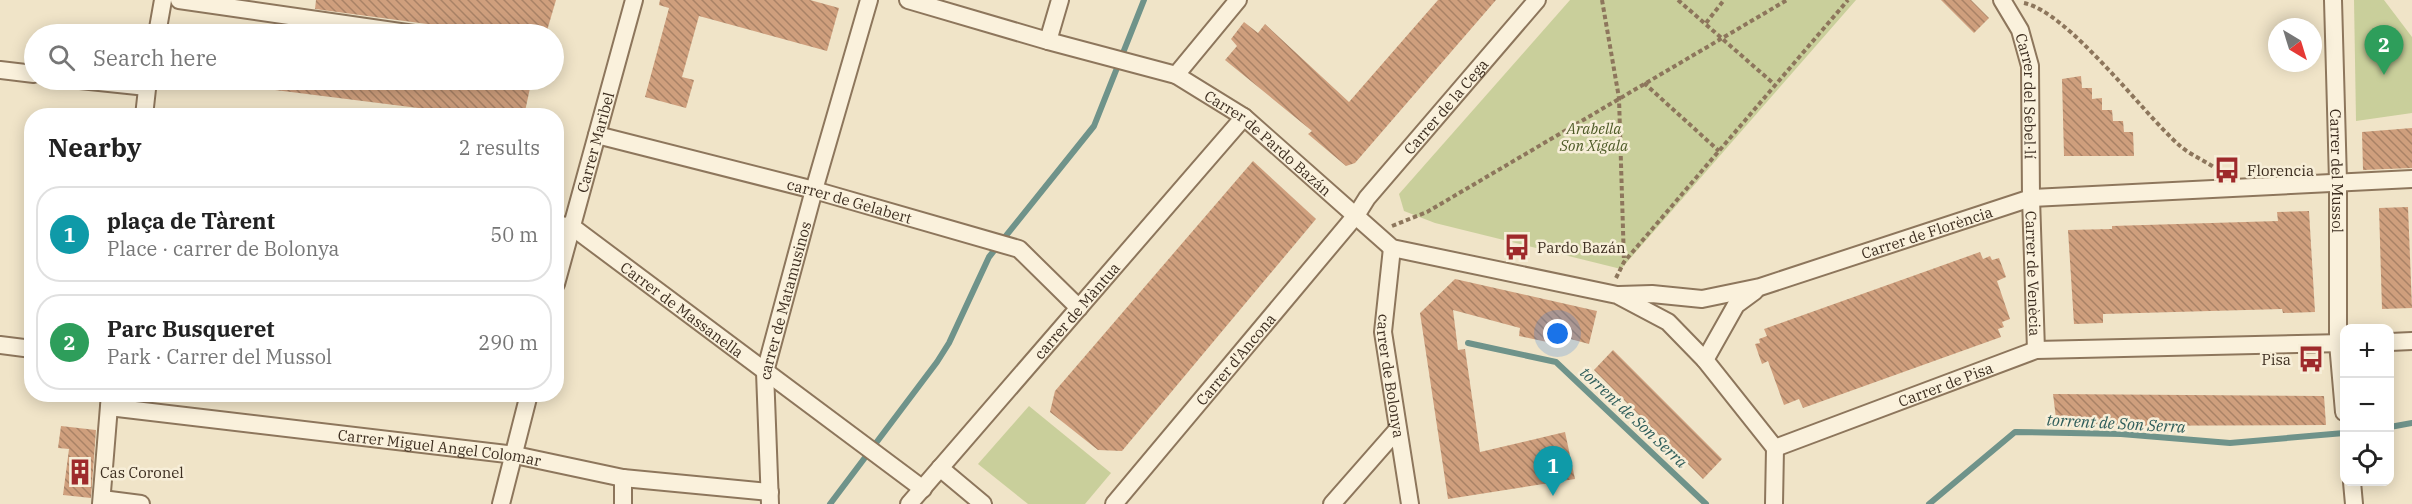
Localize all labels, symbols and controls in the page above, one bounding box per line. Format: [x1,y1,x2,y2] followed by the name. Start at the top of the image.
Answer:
[2268,18,2322,72] north arrow
[24,24,564,90] search box
[2364,26,2404,75] pin: 2
[2012,31,2040,160] street label: Carrer del Sebel·lí
[45,41,78,74] icon: search
[93,43,217,72] text: Search here
[1399,55,1492,158] street label: Carrer de la Cega
[1201,85,1336,200] street label: Carrer de Pardo Bazán
[572,90,618,195] street label: Carrer Maribel
[2327,108,2348,233] street label: Carrer del Mussol
[1559,119,1629,155] park label: Arabella Son Xigala
[48,130,142,164] text: Nearby
[459,134,540,161] text: 2 results
[2212,155,2242,185] bus stop icon: Florencia
[2247,161,2314,180] place label: Florencia
[785,174,914,227] street label: carrer de Gelabert
[1859,202,1995,263] street label: Carrer de Florència
[107,206,275,235] text: plaça de Tàrent
[2022,211,2045,337] street label: Carrer de Venècia
[756,219,815,380] street label: carrer de Matamusinos
[64,221,76,248] text: 1
[490,221,538,248] text: 50 m
[1502,232,1532,262] bus stop icon: Pardo Bazán
[107,235,339,262] text: Place · carrer de Bolonya
[1537,238,1626,257] place label: Pardo Bazán
[617,257,748,361] street label: Carrer de Massanella
[1030,258,1124,363] street label: carrer de Màntua
[1191,309,1279,409] street label: Carrer d'Ancona
[1373,313,1409,439] street label: carrer de Bolonya
[107,314,275,343] text: Parc Busqueret
[1543,319,1572,348] your location
[2340,324,2394,486] map controls
[2340,324,2394,378] button: +
[64,329,76,356] text: 2
[478,329,538,356] text: 290 m
[107,343,332,370] text: Park · Carrer del Mussol
[2296,344,2326,374] bus stop icon: Pisa
[2261,350,2291,369] place label: Pisa
[1895,358,1995,410] street label: Carrer de Pisa
[1576,362,1692,472] water label: torrent de Son Serra
[2340,378,2394,432] button: −
[2046,409,2186,437] water label: torrent de Son Serra
[337,425,543,470] street label: Carrer Miguel Angel Colomar
[2340,432,2394,486] button: locate
[1534,446,1572,496] pin: 1
[65,457,95,487] building icon: Cas Coronel
[100,463,184,482] place label: Cas Coronel

